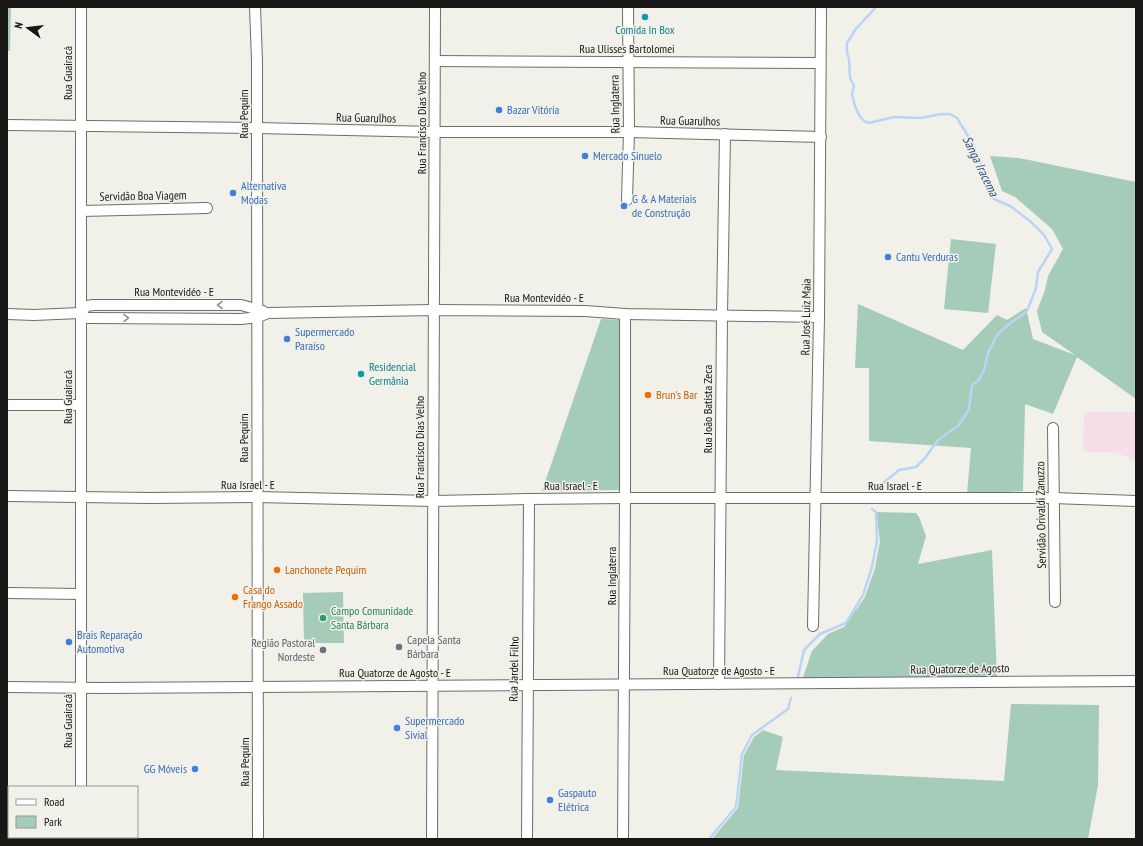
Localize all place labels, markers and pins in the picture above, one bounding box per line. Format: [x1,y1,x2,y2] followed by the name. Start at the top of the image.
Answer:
[640,12,650,22] marker: Comida In Box
[615,22,675,37] place label: Comida In Box
[507,102,560,117] place label: Bazar Vitória
[494,105,504,115] marker: Bazar Vitória
[593,148,662,163] place label: Mercado Sinuelo
[580,151,590,161] marker: Mercado Sinuelo
[241,178,287,207] place label: Alternativa Modas
[228,188,238,198] marker: Alternativa Modas
[632,191,696,220] place label: G & A Materiais de Construção
[619,201,629,211] marker: G & A Materiais de Construção
[896,249,958,264] place label: Cantu Verduras
[883,252,893,262] marker: Cantu Verduras
[295,324,354,353] place label: Supermercado Paraíso
[282,334,292,344] marker: Supermercado Paraíso
[369,359,416,388] place label: Residencial Germânia
[356,369,366,379] marker: Residencial Germânia
[656,387,698,402] place label: Brun's Bar
[643,390,653,400] marker: Brun's Bar
[285,562,366,577] place label: Lanchonete Pequim
[272,565,282,575] marker: Lanchonete Pequim
[243,582,303,611] place label: Casa do Frango Assado
[230,592,240,602] marker: Casa do Frango Assado
[331,603,413,632] place label: Campo Comunidade Santa Bárbara
[318,613,328,623] marker: Campo Comunidade Santa Bárbara
[77,627,143,656] place label: Brais Reparação Automotiva
[407,632,461,661] place label: Capela Santa Bárbara
[251,635,315,664] place label: Região Pastoral Nordeste
[64,637,74,647] marker: Brais Reparação Automotiva
[394,642,404,652] marker: Capela Santa Bárbara
[318,645,328,655] marker: Região Pastoral Nordeste
[405,713,464,742] place label: Supermercado Sivial
[392,723,402,733] marker: Supermercado Sivial
[144,761,187,776] place label: GG Móveis
[190,764,200,774] marker: GG Móveis
[558,785,596,814] place label: Gaspauto Elétrica
[545,795,555,805] marker: Gaspauto Elétrica

